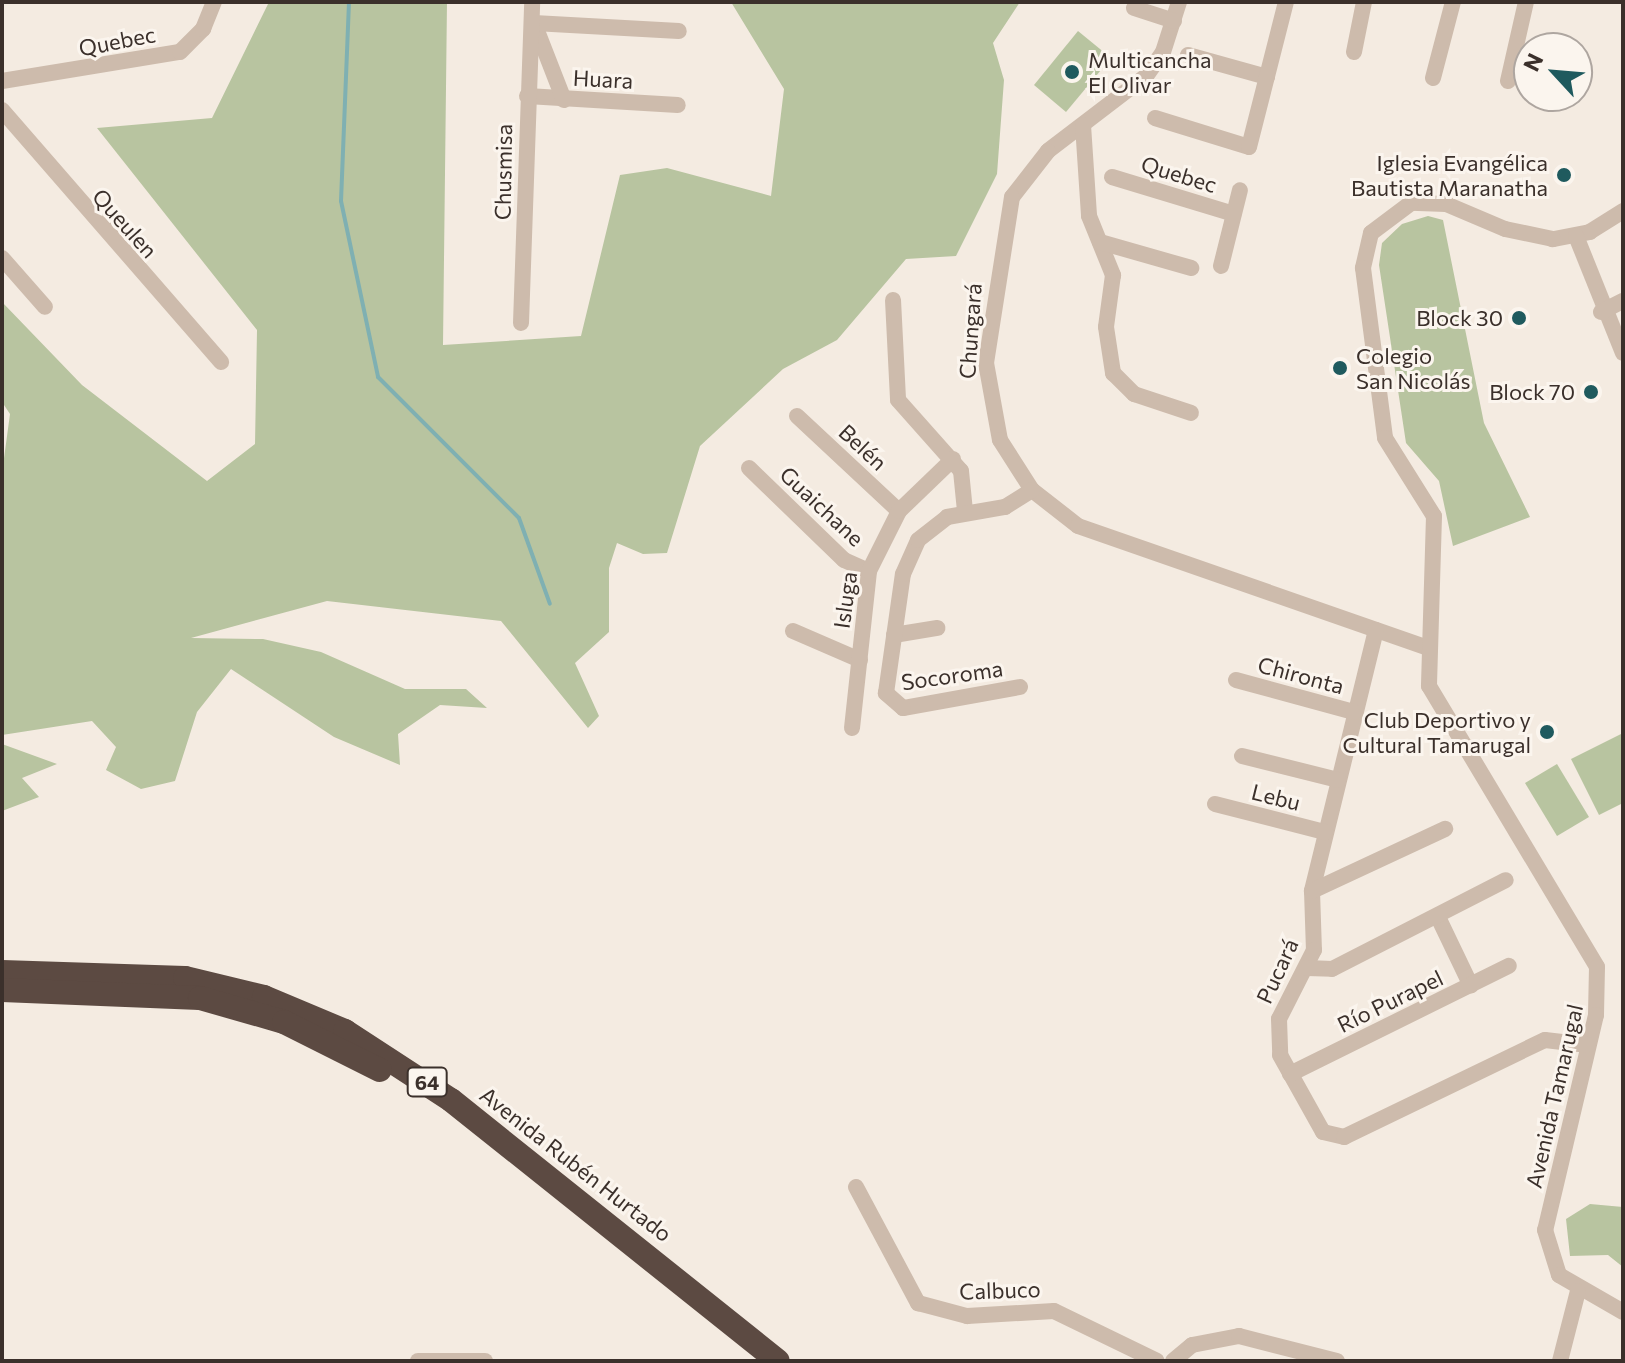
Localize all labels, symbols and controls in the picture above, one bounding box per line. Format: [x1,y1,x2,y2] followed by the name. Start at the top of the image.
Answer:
[77,21,157,61] street label: Quebec
[1513,32,1593,112] north arrow
[1088,46,1212,98] place label: Multicancha El Olivar
[1517,49,1549,75] text: N
[1063,63,1081,81] marker: Multicancha El Olivar
[572,64,634,94] street label: Huara
[489,124,517,220] street label: Chusmisa
[1351,149,1548,200] place label: Iglesia Evangélica Bautista Maranatha
[1138,150,1220,198] street label: Quebec
[1555,166,1573,184] marker: Iglesia Evangélica Bautista Maranatha
[87,183,163,263] street label: Queulen
[953,282,987,380] street label: Chungará
[1416,305,1503,331] place label: Block 30
[1510,309,1528,327] marker: Block 30
[1356,342,1470,394] place label: Colegio San Nicolás
[1331,359,1349,377] marker: Colegio San Nicolás
[1489,379,1575,405] place label: Block 70
[1582,383,1600,401] marker: Block 70
[834,418,892,476] street label: Belén
[775,461,869,551] street label: Guaichane
[828,570,862,630] street label: Isluga
[1255,651,1347,699] street label: Chironta
[899,655,1005,695] street label: Socoroma
[1343,706,1531,758] place label: Club Deportivo y Cultural Tamarugal
[1538,723,1556,741] marker: Club Deportivo y Cultural Tamarugal
[1249,778,1303,816] street label: Lebu
[1251,934,1303,1008] street label: Pucará
[1333,964,1447,1038] street label: Río Purapel
[1520,1002,1588,1190] street label: Avenida Tamarugal
[405,1066,449,1098] road number: 64
[475,1081,677,1247] street label: Avenida Rubén Hurtado
[959,1275,1041,1305] street label: Calbuco

